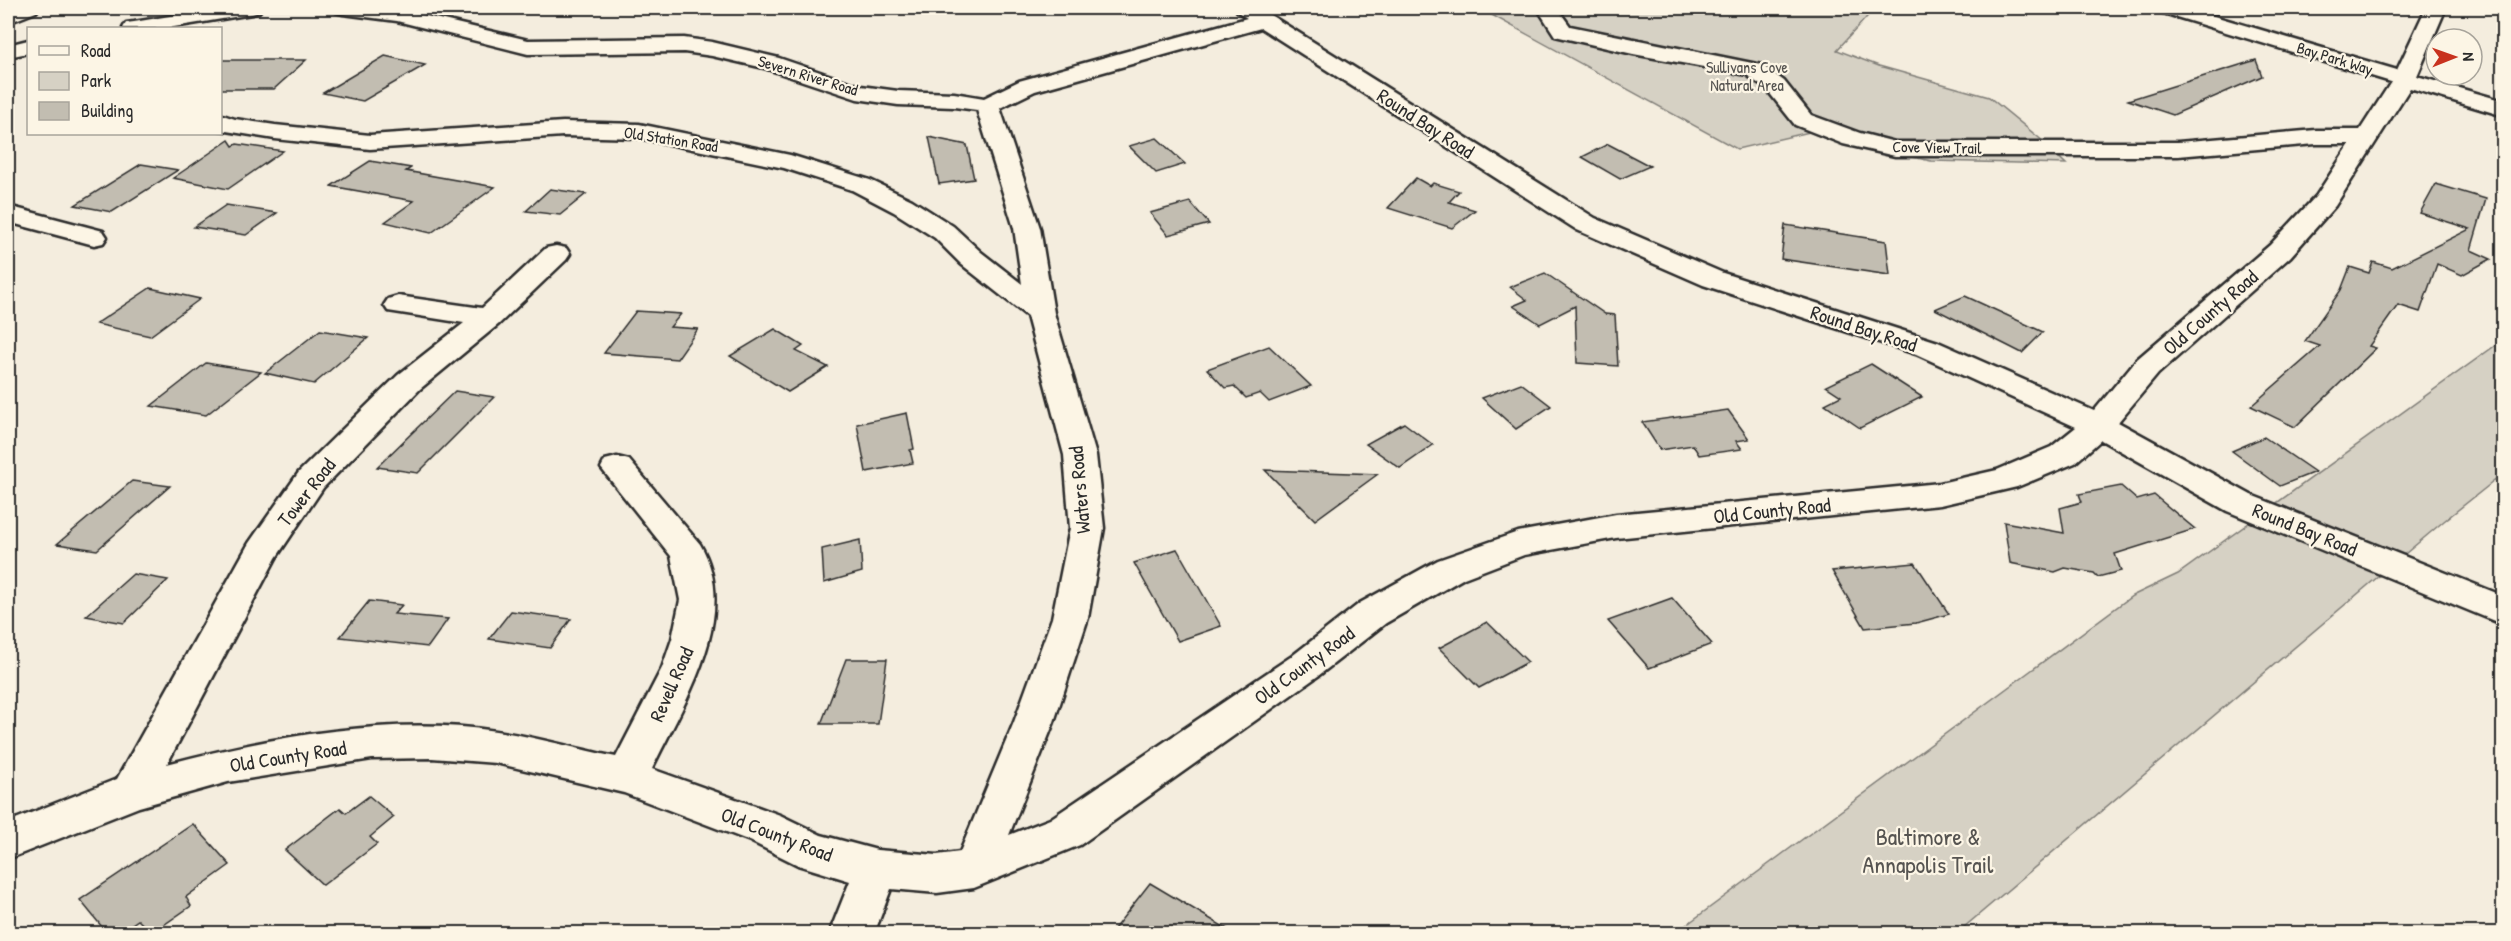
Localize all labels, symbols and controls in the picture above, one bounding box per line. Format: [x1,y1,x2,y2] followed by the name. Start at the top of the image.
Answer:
[27,27,222,135] legend
[2424,27,2484,87] north arrow
[2294,36,2376,80] street label: Bay Park Way
[81,38,111,63] text: Road
[755,49,861,101] street label: Severn River Road
[2458,52,2480,62] text: N
[1706,56,1789,96] park label: Sullivans Cove Natural Area
[81,68,112,93] text: Park
[1372,82,1480,164] street label: Round Bay Road
[81,98,133,123] text: Building
[622,121,720,157] street label: Old Station Road
[1892,135,1983,159] street label: Cove View Trail
[2157,263,2263,361] street label: Old County Road
[1807,298,1921,358] street label: Round Bay Road
[1062,445,1096,535] street label: Waters Road
[271,452,341,532] street label: Tower Road
[1712,490,1832,530] street label: Old County Road
[2249,496,2361,562] street label: Round Bay Road
[1248,619,1360,710] street label: Old County Road
[643,642,699,726] street label: Revell Road
[228,733,348,779] street label: Old County Road
[717,800,837,868] street label: Old County Road
[1863,820,1994,880] park label: Baltimore & Annapolis Trail

